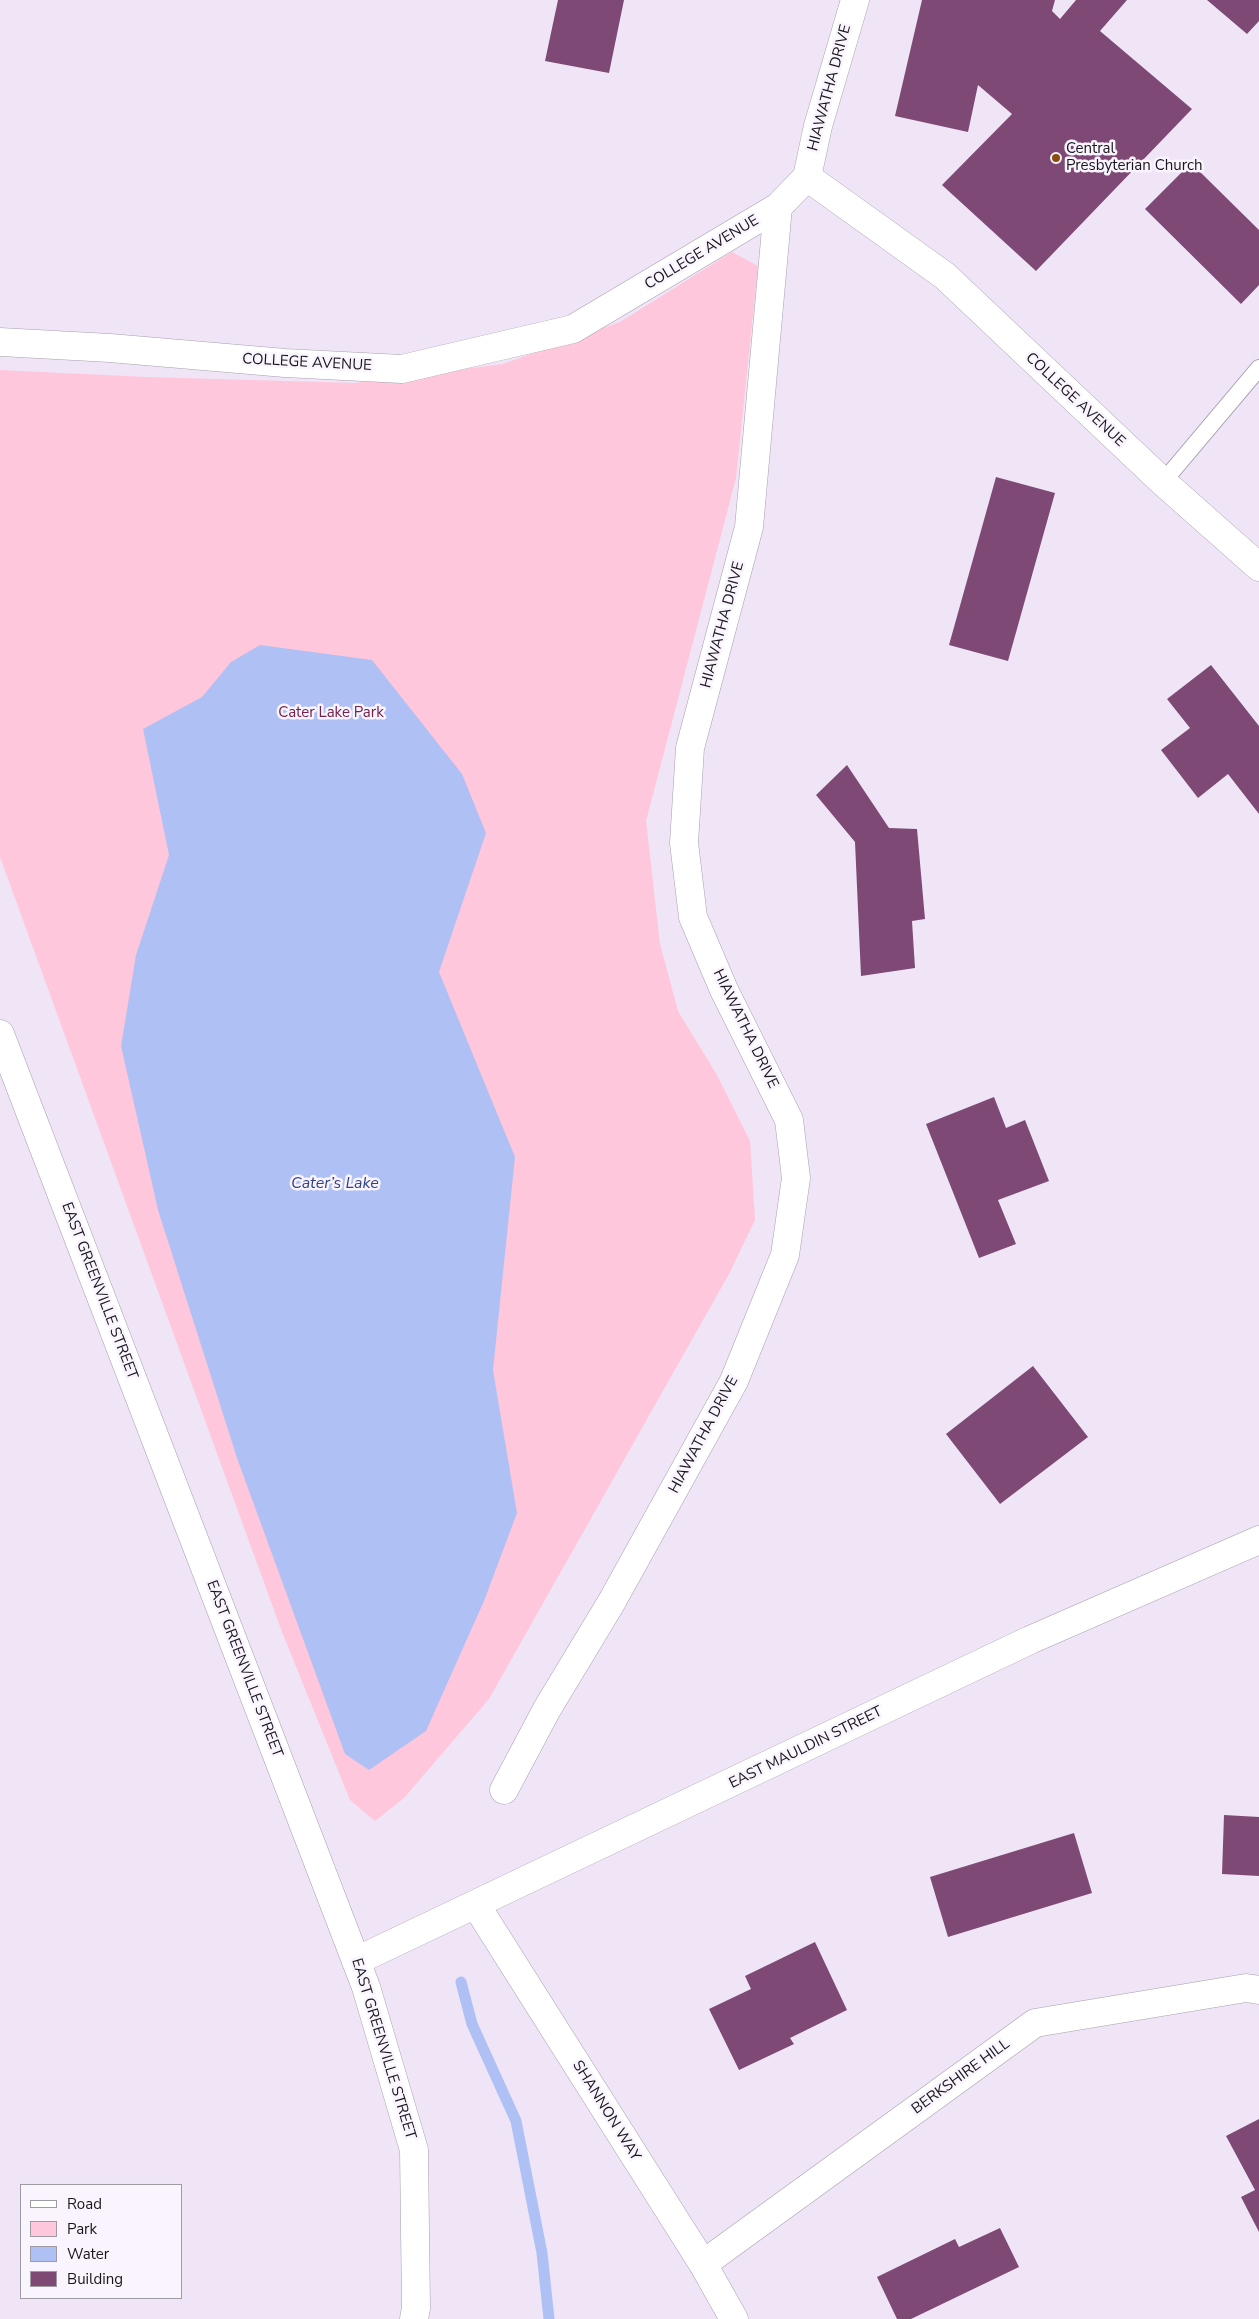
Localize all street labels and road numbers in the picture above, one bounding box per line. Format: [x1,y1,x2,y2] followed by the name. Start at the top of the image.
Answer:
[804,23,856,153] street label: HIAWATHA DRIVE
[642,212,762,294] street label: COLLEGE AVENUE
[1021,349,1129,451] street label: COLLEGE AVENUE
[242,351,372,375] street label: COLLEGE AVENUE
[697,560,749,690] street label: HIAWATHA DRIVE
[708,967,782,1091] street label: HIAWATHA DRIVE
[57,1200,141,1382] street label: EAST GREENVILLE STREET
[665,1373,743,1497] street label: HIAWATHA DRIVE
[202,1578,286,1760] street label: EAST GREENVILLE STREET
[726,1703,886,1793] street label: EAST MAULDIN STREET
[347,1956,419,2142] street label: EAST GREENVILLE STREET
[909,2035,1013,2119] street label: BERKSHIRE HILL
[568,2058,644,2164] street label: SHANNON WAY

